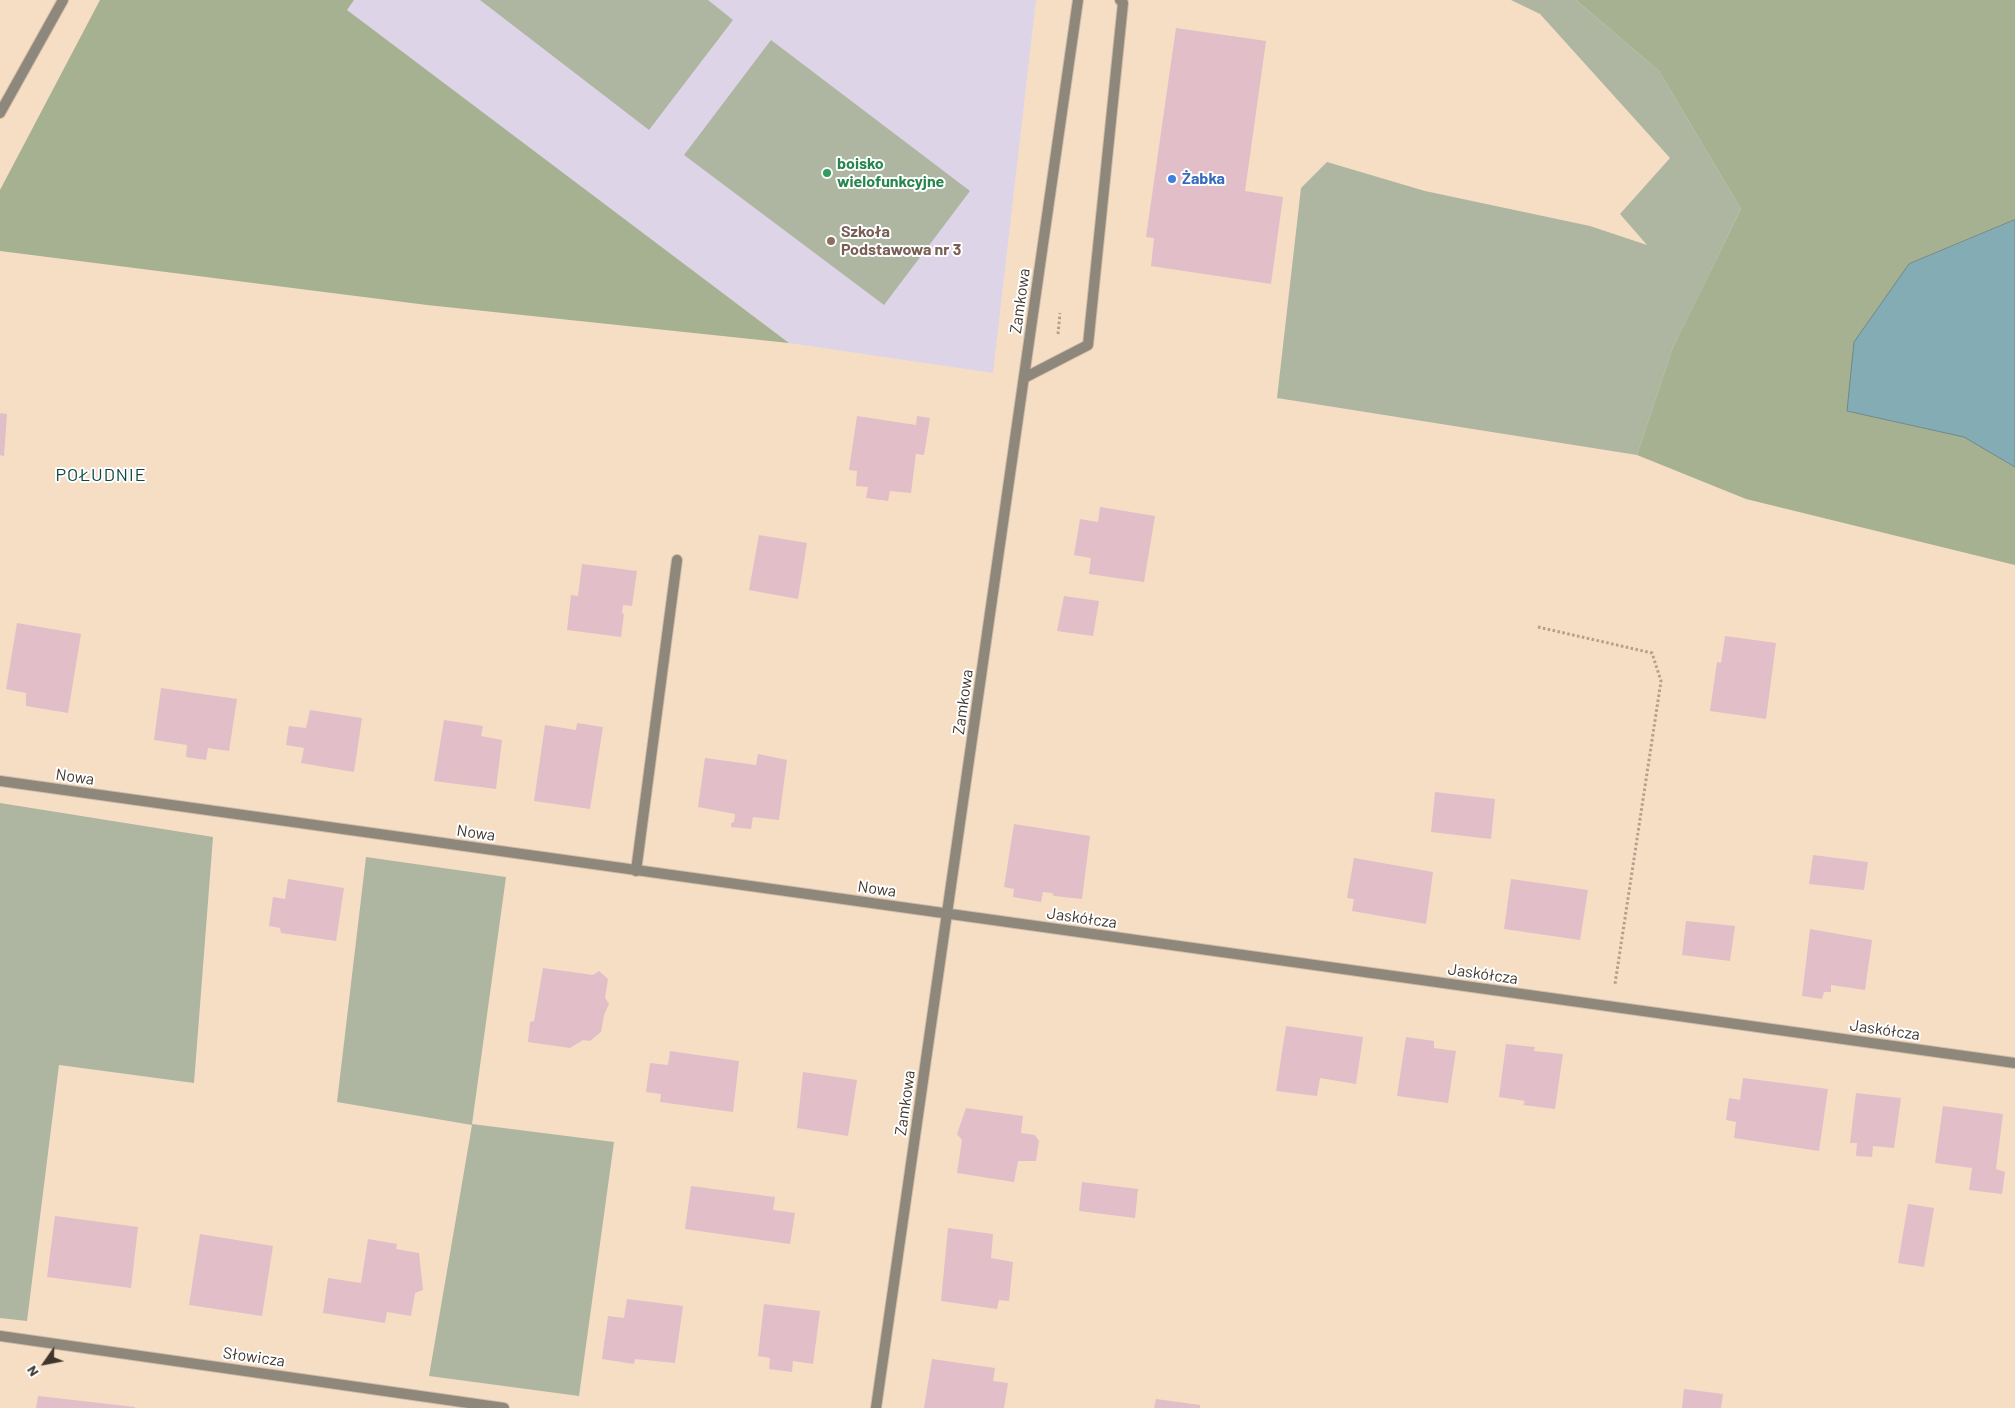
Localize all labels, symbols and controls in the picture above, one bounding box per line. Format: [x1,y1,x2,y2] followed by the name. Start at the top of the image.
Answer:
[837,154,944,192] place label: boisko wielofunkcyjne
[821,167,833,179] marker: boisko wielofunkcyjne
[1182,169,1225,189] place label: Żabka
[1166,173,1178,185] marker: Żabka
[841,222,961,260] place label: Szkoła Podstawowa nr 3
[825,235,837,247] marker: Szkoła Podstawowa nr 3
[1006,267,1034,335] street label: Zamkowa
[54,464,148,486] district label: POŁUDNIE
[949,668,977,736] street label: Zamkowa
[54,765,96,789] street label: Nowa
[455,821,497,845] street label: Nowa
[856,877,898,901] street label: Nowa
[1046,904,1118,932] street label: Jaskółcza
[1447,960,1519,988] street label: Jaskółcza
[1849,1016,1921,1044] street label: Jaskółcza
[891,1069,919,1137] street label: Zamkowa
[20,1338,70,1388] north arrow
[222,1343,286,1371] street label: Słowicza
[22,1363,42,1380] text: N

